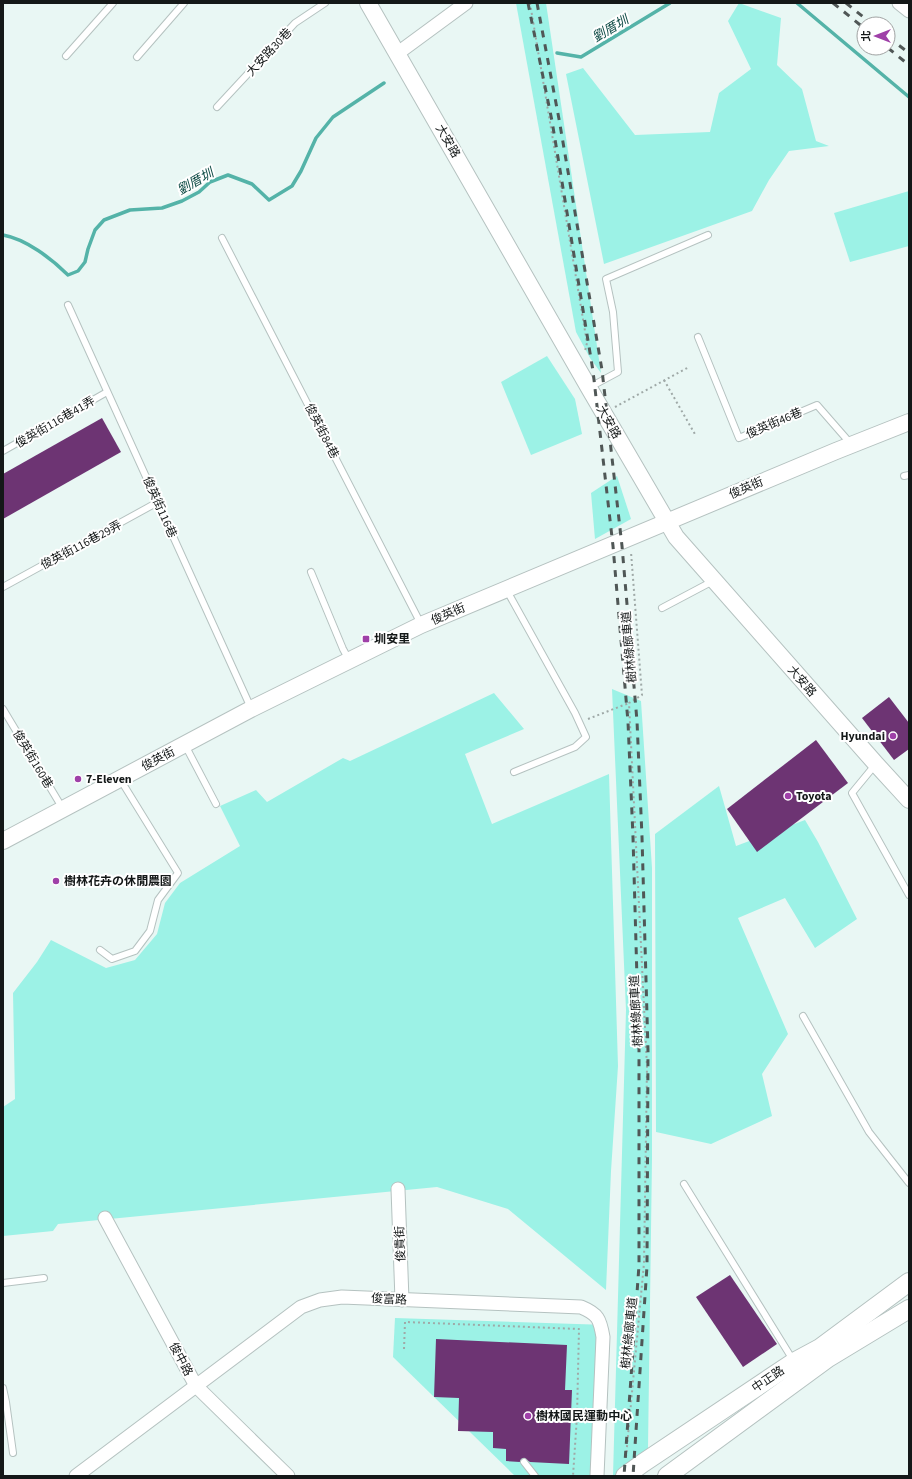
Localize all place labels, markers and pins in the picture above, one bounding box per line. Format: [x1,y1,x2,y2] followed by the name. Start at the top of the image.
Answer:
[374,631,410,648] place label: 圳安里
[361,634,371,644] marker: 圳安里
[840,728,885,745] place label: Hyundai
[888,731,898,741] marker: Hyundai
[86,771,132,788] place label: 7-Eleven
[73,774,83,784] marker: 7-Eleven
[796,788,832,805] place label: Toyota
[783,791,793,801] marker: Toyota
[64,873,172,890] place label: 樹林花卉の休閒農園
[51,876,61,886] marker: 樹林花卉の休閒農園
[536,1408,632,1425] place label: 樹林國民運動中心
[523,1411,533,1421] marker: 樹林國民運動中心

